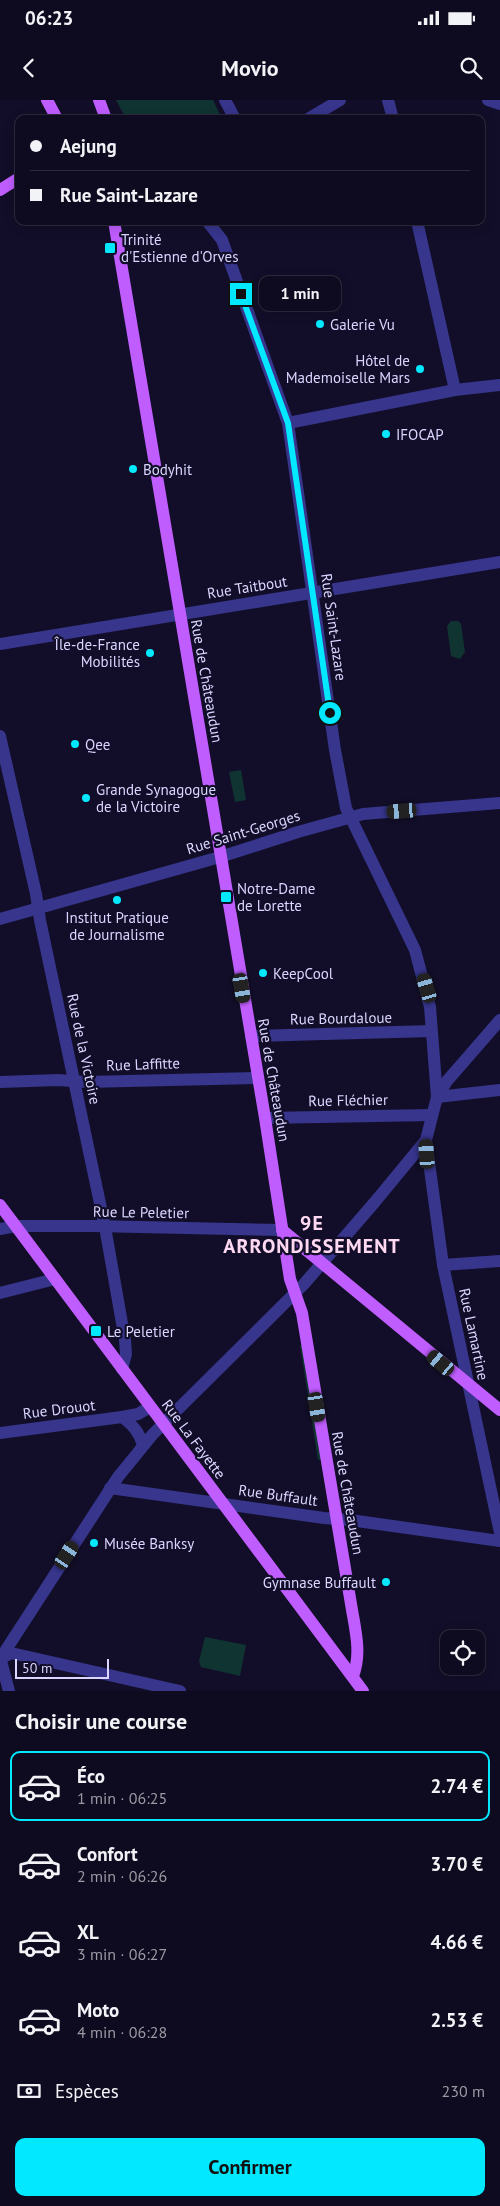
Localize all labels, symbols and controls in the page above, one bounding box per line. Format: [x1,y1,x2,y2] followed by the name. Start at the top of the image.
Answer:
[25,6,73,30] text: 06:23
[15,54,43,82] icon: back
[221,54,279,82] text: Movio
[457,54,485,82] icon: search
[60,134,117,158] text: Aejung
[60,183,198,207] text: Rue Saint-Lazare
[121,230,239,266] place label: Trinité d'Estienne d'Orves
[103,241,117,255] marker: Trinité d'Estienne d'Orves
[258,276,341,312] callout: 1 min
[230,283,252,305] route end
[280,283,320,303] text: 1 min
[330,315,395,334] place label: Galerie Vu
[314,318,326,330] marker: Galerie Vu
[286,351,410,387] place label: Hôtel de Mademoiselle Mars
[414,363,426,375] marker: Hôtel de Mademoiselle Mars
[396,425,444,444] place label: IFOCAP
[380,428,392,440] marker: IFOCAP
[143,460,192,479] place label: Bodyhit
[127,463,139,475] marker: Bodyhit
[206,571,288,603] street label: Rue Taitbout
[317,572,351,682] street label: Rue Saint-Lazare
[187,618,227,744] street label: Rue de Châteaudun
[54,635,140,671] place label: Île-de-France Mobilités
[144,647,156,659] marker: Île-de-France Mobilités
[319,702,341,724] route start
[85,735,110,754] place label: Qee
[69,738,81,750] marker: Qee
[96,780,216,816] place label: Grande Synagogue de la Victoire
[80,792,92,804] marker: Grande Synagogue de la Victoire
[386,802,417,820] car
[184,806,302,858] street label: Rue Saint-Georges
[237,879,315,915] place label: Notre-Dame de Lorette
[219,890,233,904] marker: Notre-Dame de Lorette
[111,894,123,906] marker: Institut Pratique de Journalisme
[65,908,169,944] place label: Institut Pratique de Journalisme
[273,964,334,983] place label: KeepCool
[257,967,269,979] marker: KeepCool
[415,971,438,1005] car
[232,972,251,1004] car
[63,992,105,1106] street label: Rue de la Victoire
[290,1008,392,1028] street label: Rue Bourdaloue
[254,1017,294,1143] street label: Rue de Châteaudun
[106,1053,180,1075] street label: Rue Laffitte
[308,1090,388,1110] street label: Rue Fléchier
[418,1139,435,1169] car
[93,1202,189,1222] street label: Rue Le Peletier
[223,1210,401,1259] district label: 9E ARRONDISSEMENT
[455,1286,493,1382] street label: Rue Lamartine
[107,1322,175,1341] place label: Le Peletier
[89,1324,103,1338] marker: Le Peletier
[424,1348,457,1378] car
[307,1391,326,1423] car
[22,1395,96,1423] street label: Rue Drouot
[158,1395,230,1483] street label: Rue La Fayette
[328,1430,368,1556] street label: Rue de Châteaudun
[237,1480,319,1510] street label: Rue Buffault
[104,1534,194,1553] place label: Musée Banksy
[88,1537,100,1549] marker: Musée Banksy
[52,1538,81,1572] car
[263,1573,376,1592] place label: Gymnase Buffault
[380,1576,392,1588] marker: Gymnase Buffault
[440,1630,485,1675] map controls
[440,1630,485,1675] button: locate
[15,1656,109,1679] scale bar
[22,1659,52,1677] text: 50 m
[15,1707,187,1735] text: Choisir une course
[17,1764,62,1809] icon: car
[77,1764,105,1788] text: Éco
[430,1774,483,1798] text: 2.74 €
[77,1788,167,1808] text: 1 min · 06:25
[17,1842,62,1887] icon: car
[77,1842,138,1866] text: Confort
[430,1852,483,1876] text: 3.70 €
[77,1866,167,1886] text: 2 min · 06:26
[17,1920,62,1965] icon: car
[77,1920,99,1944] text: XL
[430,1930,483,1954] text: 4.66 €
[77,1944,167,1964] text: 3 min · 06:27
[17,1998,62,2043] icon: car
[77,1998,119,2022] text: Moto
[430,2008,483,2032] text: 2.53 €
[77,2022,167,2042] text: 4 min · 06:28
[15,2077,43,2105] icon: cash
[55,2079,119,2103] text: Espèces
[442,2081,485,2101] text: 230 m
[15,2138,485,2196] button: Confirmer

